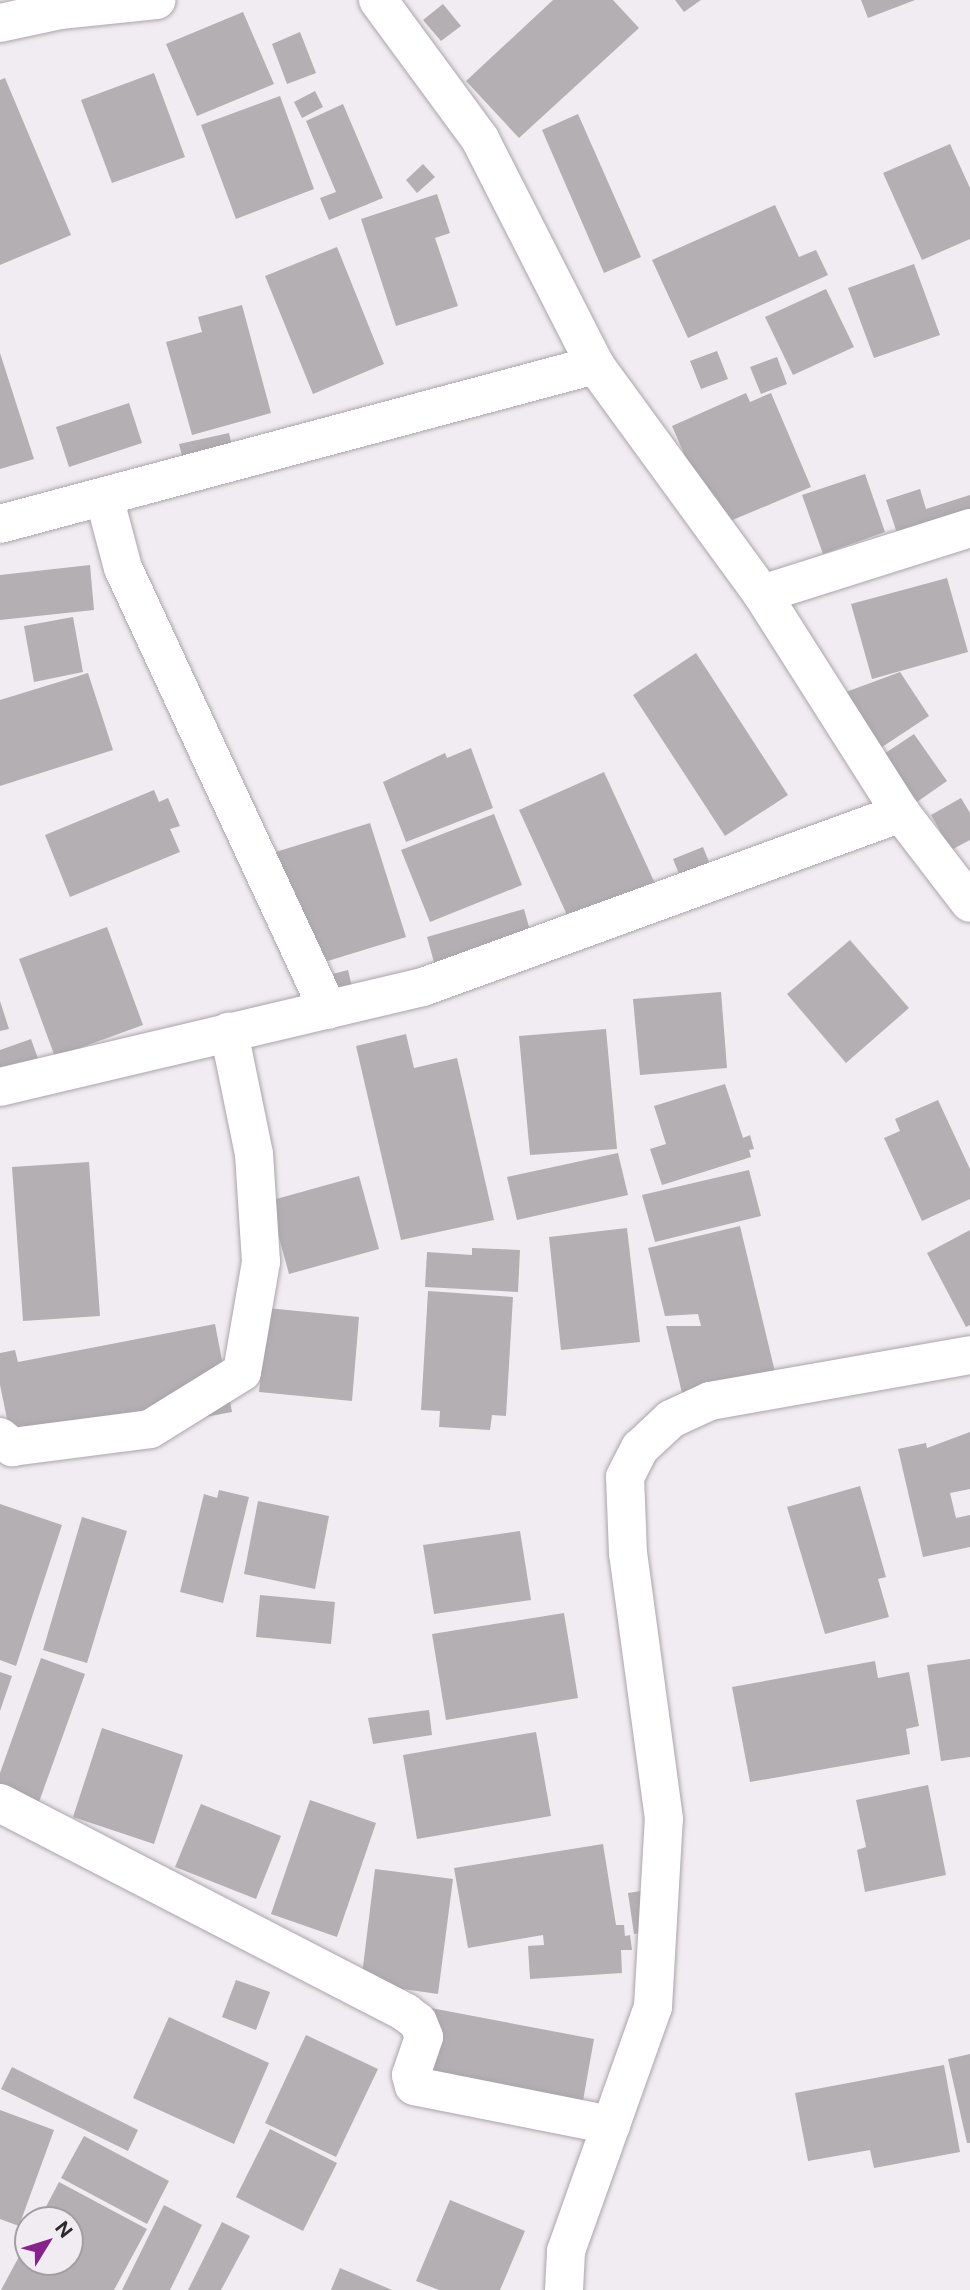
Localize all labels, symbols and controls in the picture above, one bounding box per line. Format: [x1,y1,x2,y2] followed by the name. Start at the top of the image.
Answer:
[14,2206,84,2276] north arrow
[51,2217,77,2242] text: N

